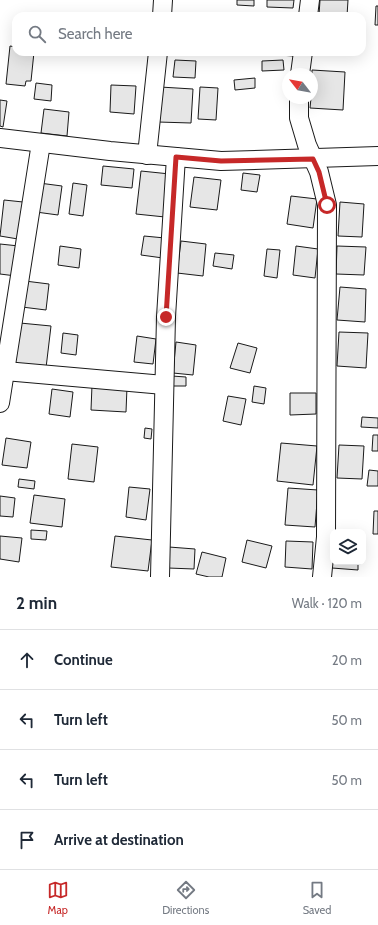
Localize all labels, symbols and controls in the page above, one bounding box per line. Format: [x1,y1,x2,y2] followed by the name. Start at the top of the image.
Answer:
[12,12,366,56] search box
[26,23,48,45] icon: search
[58,25,133,43] text: Search here
[282,68,318,104] north arrow
[318,196,336,214] route start
[157,308,175,326] route end
[330,529,366,565] map controls
[330,529,366,565] button: layers
[16,593,57,613] text: 2 min
[292,595,362,611] text: Walk · 120 m
[16,649,38,671] icon: ahead
[54,651,113,669] text: Continue
[332,652,362,668] text: 20 m
[16,709,38,731] icon: left
[54,711,108,729] text: Turn left
[332,712,362,728] text: 50 m
[16,769,38,791] icon: left
[54,771,108,789] text: Turn left
[332,772,362,788] text: 50 m
[16,829,38,851] icon: arrive
[54,831,184,849] text: Arrive at destination
[47,879,69,917] tab: Map
[162,879,209,917] tab: Directions
[303,879,331,917] tab: Saved

